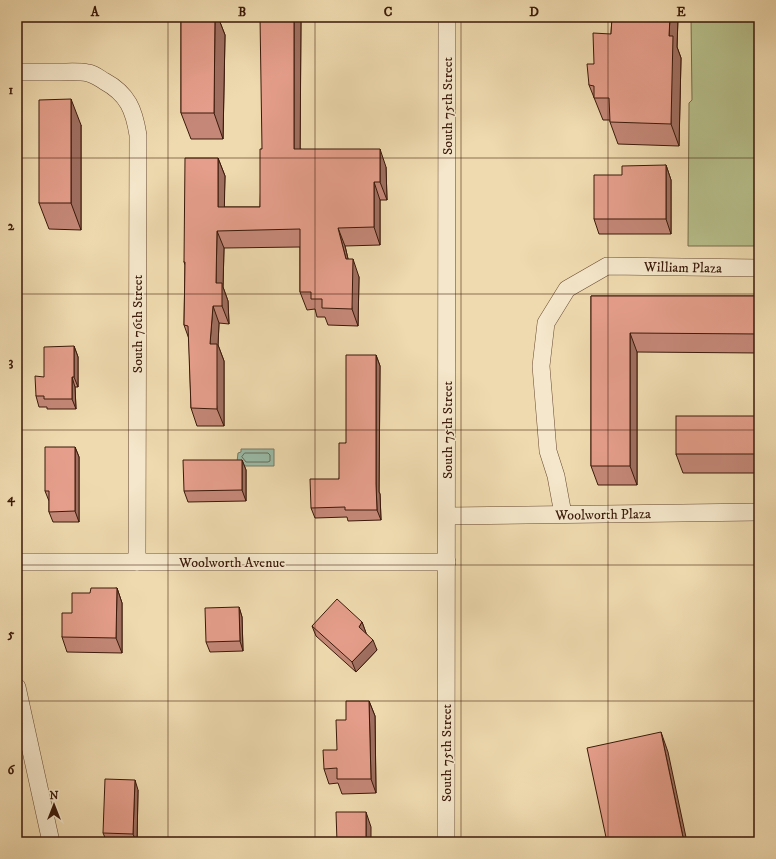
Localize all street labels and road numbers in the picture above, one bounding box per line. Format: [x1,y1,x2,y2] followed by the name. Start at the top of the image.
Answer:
[439,57,457,155] street label: South 75th Street
[643,258,722,278] street label: William Plaza
[129,274,147,373] street label: South 76th Street
[439,381,457,479] street label: South 75th Street
[554,505,651,525] street label: Woolworth Plaza
[178,554,285,572] street label: Woolworth Avenue
[438,704,456,802] street label: South 75th Street

